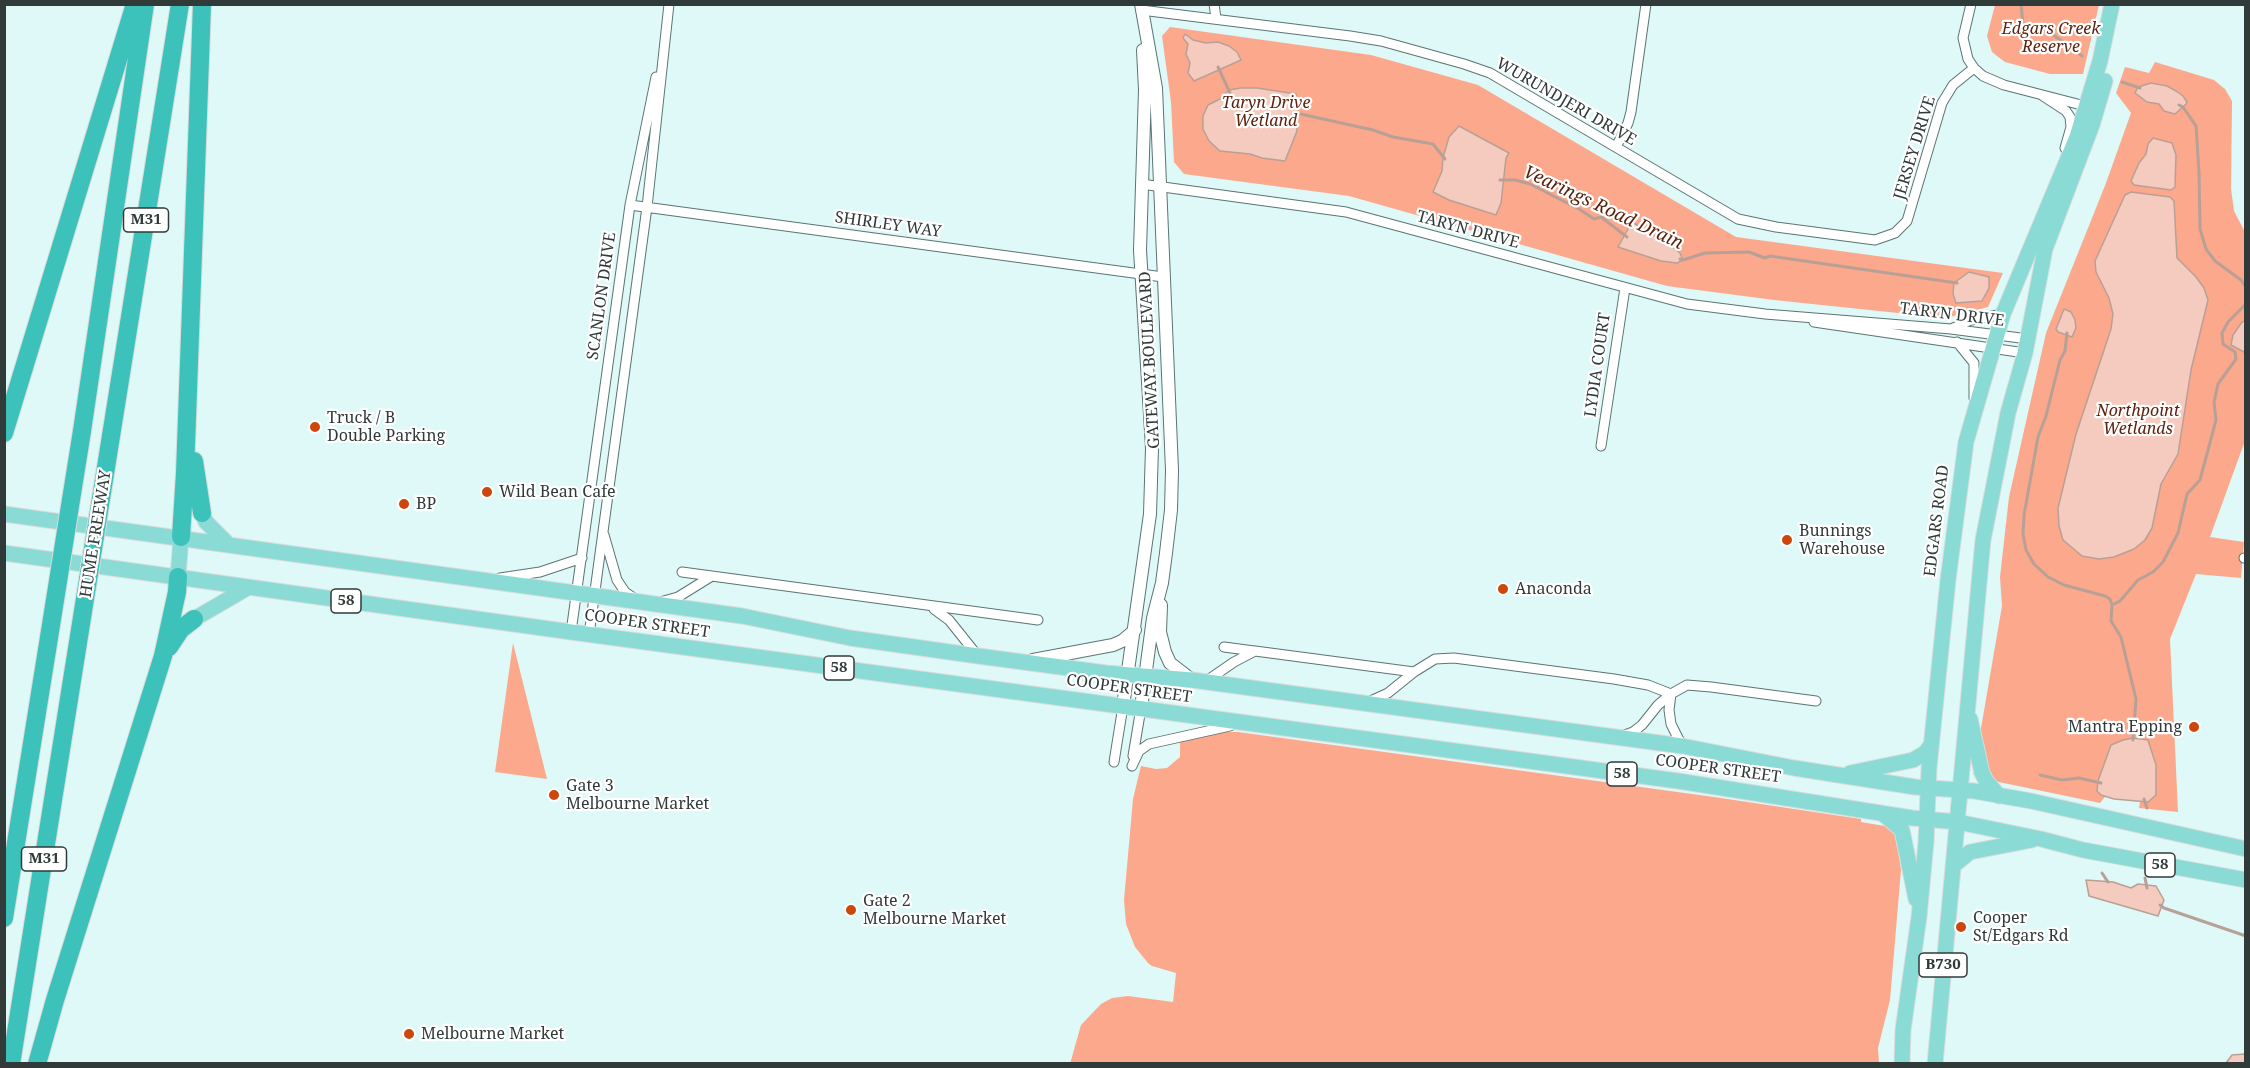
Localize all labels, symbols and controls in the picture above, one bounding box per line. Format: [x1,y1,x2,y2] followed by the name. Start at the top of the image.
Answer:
[2002,19,2100,57] park label: Edgars Creek Reserve
[1492,54,1640,150] street label: WURUNDJERI DRIVE
[1222,93,1310,131] park label: Taryn Drive Wetland
[1890,94,1940,202] street label: JERSEY DRIVE
[1520,162,1686,254] water label: Vearings Road Drain
[1415,207,1521,253] street label: TARYN DRIVE
[124,208,168,232] road number: M31
[834,208,942,242] street label: SHIRLEY WAY
[584,231,620,361] street label: SCANLON DRIVE
[1136,271,1164,449] street label: GATEWAY BOULEVARD
[1899,299,2005,331] street label: TARYN DRIVE
[1581,312,1615,418] street label: LYDIA COURT
[2096,401,2180,439] park label: Northpoint Wetlands
[327,408,445,446] place label: Truck / B Double Parking
[308,420,322,434] marker: Truck / B Double Parking
[1921,464,1953,578] street label: EDGARS ROAD
[76,469,116,599] street label: HUME FREEWAY
[499,482,616,502] place label: Wild Bean Cafe
[480,485,494,499] marker: Wild Bean Cafe
[416,494,436,514] place label: BP
[397,497,411,511] marker: BP
[1799,521,1885,559] place label: Bunnings Warehouse
[1780,533,1794,547] marker: Bunnings Warehouse
[1515,579,1592,599] place label: Anaconda
[1496,582,1510,596] marker: Anaconda
[331,589,361,613] road number: 58
[583,606,711,642] street label: COOPER STREET
[824,656,854,680] road number: 58
[1065,671,1193,707] street label: COOPER STREET
[2068,717,2182,737] place label: Mantra Epping
[2187,720,2201,734] marker: Mantra Epping
[1654,751,1782,787] street label: COOPER STREET
[1607,762,1637,786] road number: 58
[566,776,709,814] place label: Gate 3 Melbourne Market
[547,788,561,802] marker: Gate 3 Melbourne Market
[22,847,66,871] road number: M31
[2145,853,2175,877] road number: 58
[863,891,1006,929] place label: Gate 2 Melbourne Market
[844,903,858,917] marker: Gate 2 Melbourne Market
[1973,908,2069,946] place label: Cooper St/Edgars Rd
[1954,920,1968,934] marker: Cooper St/Edgars Rd
[1919,953,1967,977] road number: B730
[421,1024,564,1044] place label: Melbourne Market
[402,1027,416,1041] marker: Melbourne Market

